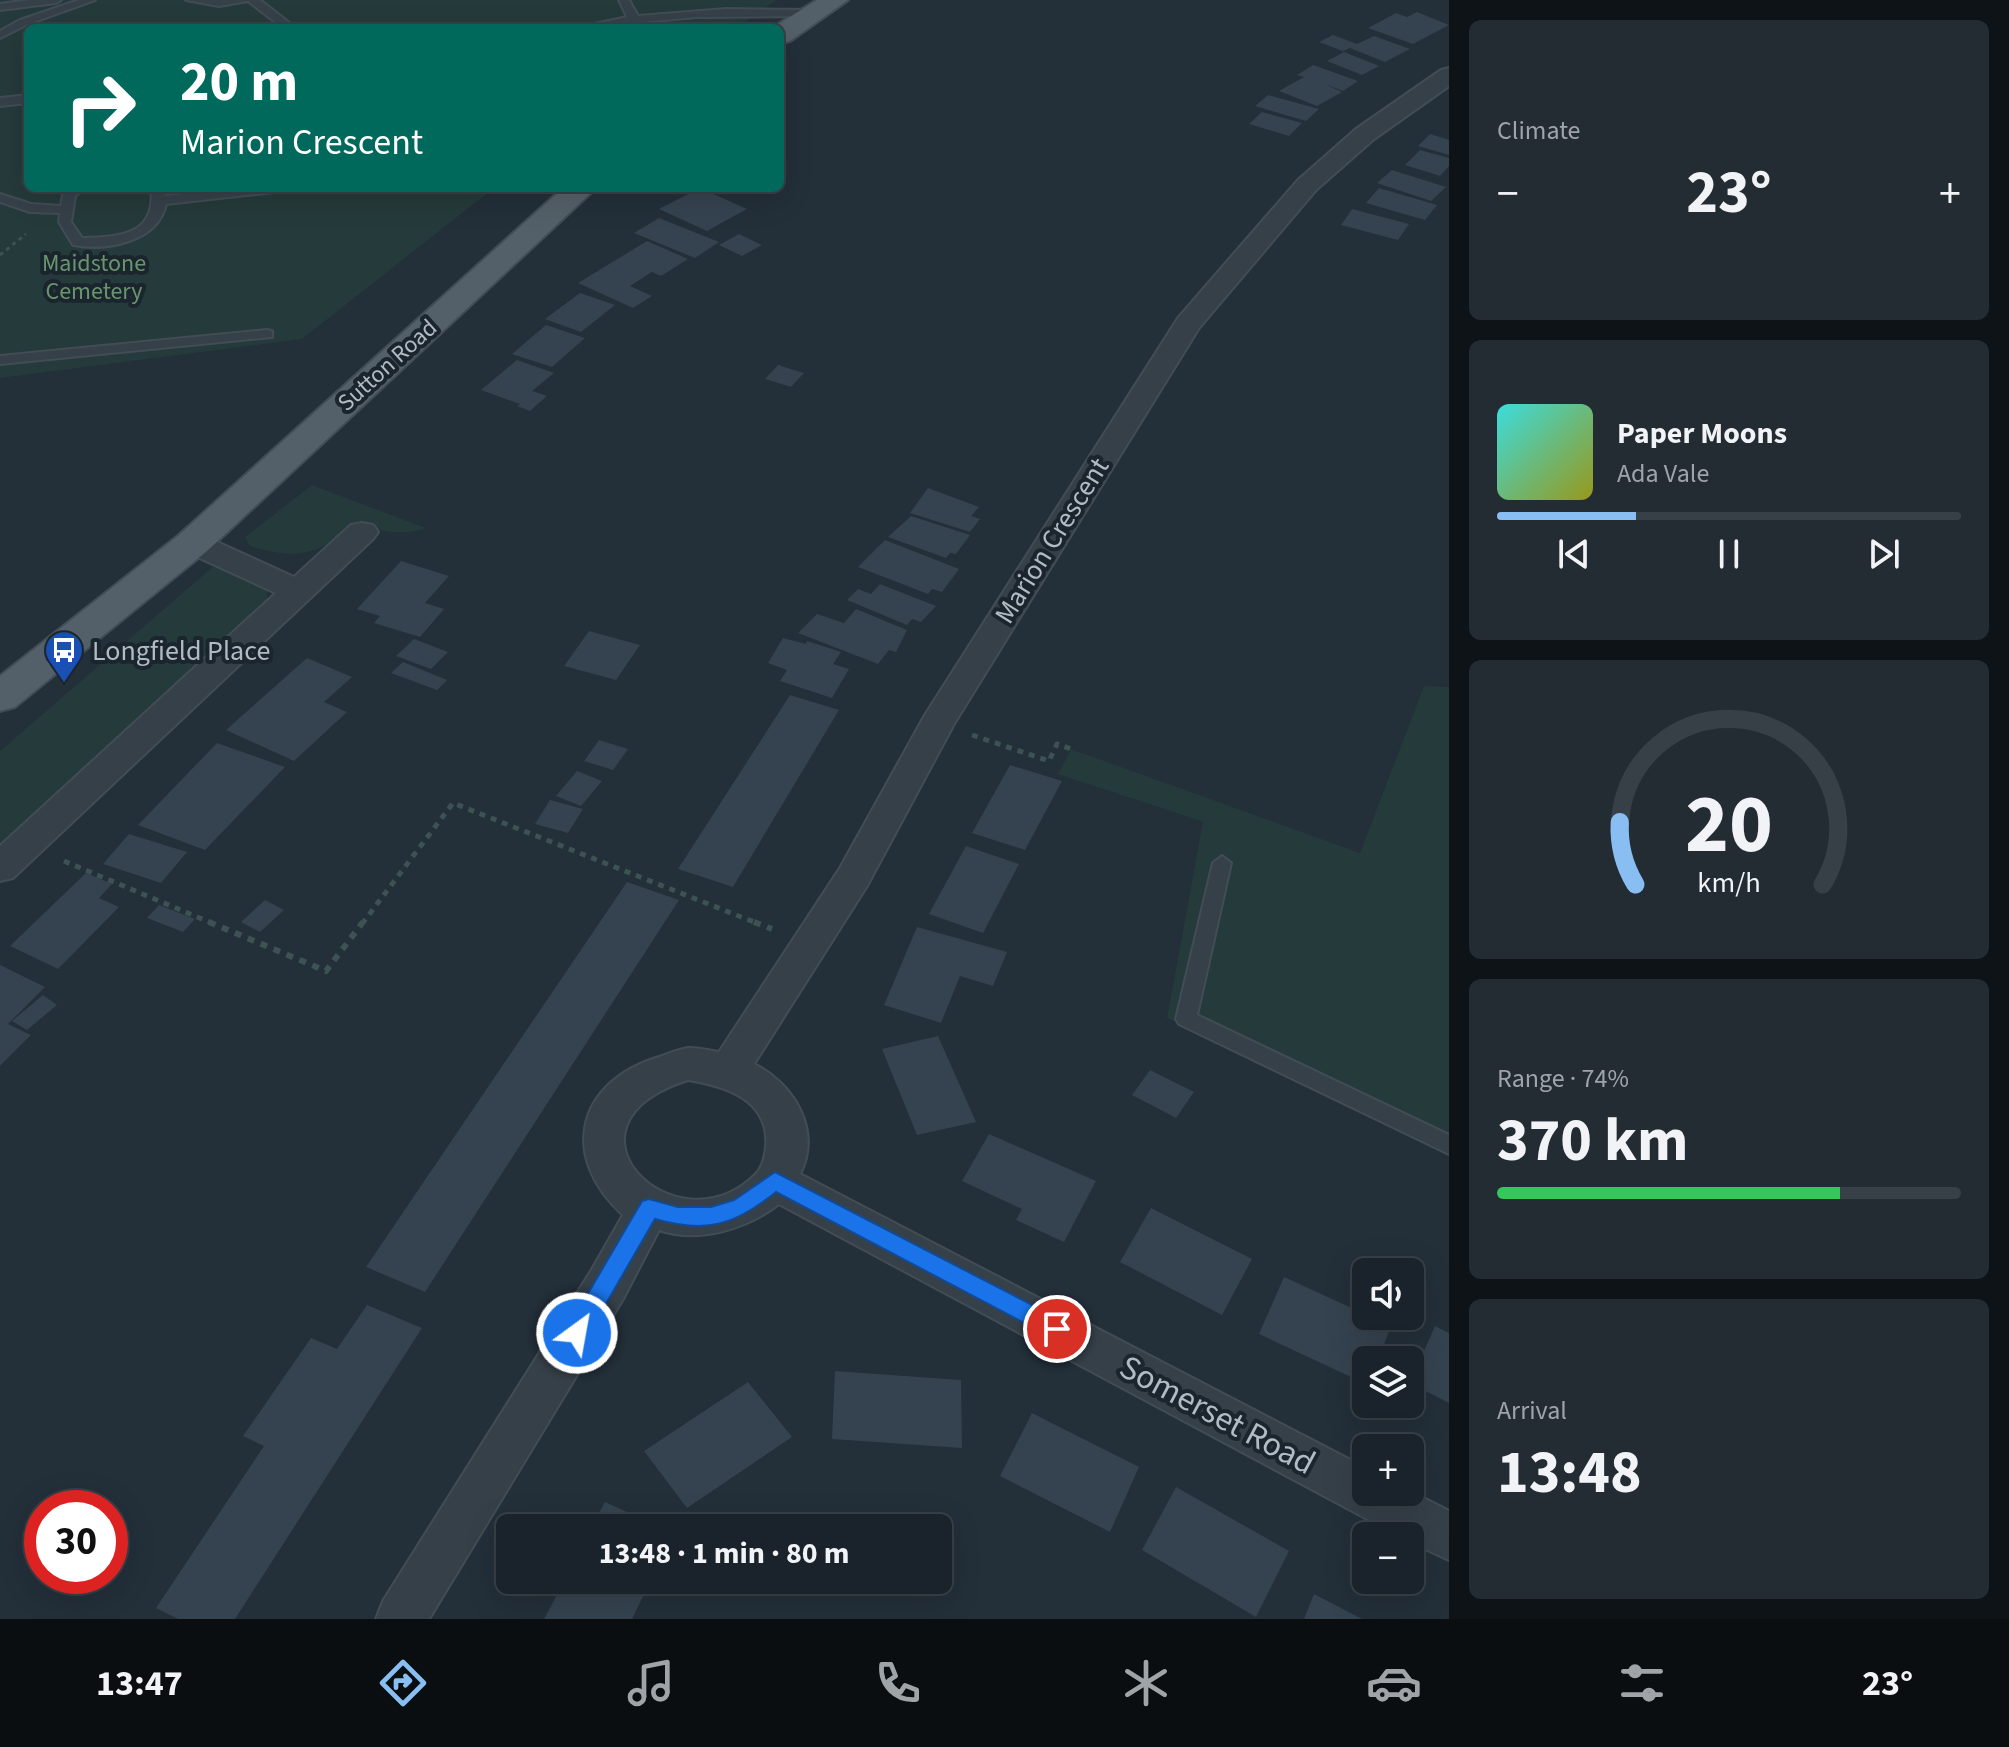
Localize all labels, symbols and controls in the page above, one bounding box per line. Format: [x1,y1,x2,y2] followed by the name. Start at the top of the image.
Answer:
[180,43,298,122] text: 20 m
[48,56,152,160] icon: right
[1497,112,1581,149] text: Climate
[180,117,423,168] text: Marion Crescent
[1686,151,1772,236] text: 23°
[1497,163,1519,226] text: −
[1939,163,1961,226] text: +
[42,246,146,309] park label: Maidstone Cemetery
[330,311,445,420] street label: Sutton Road
[1617,412,1787,455] text: Paper Moons
[985,449,1119,631] street label: Marion Crescent
[1617,455,1709,492] text: Ada Vale
[1552,532,1596,576] icon: previous
[1707,532,1751,576] icon: pause
[1862,532,1906,576] icon: next
[43,629,85,684] bus stop icon: Longfield Place
[92,631,270,671] place label: Longfield Place
[1685,766,1773,884] text: 20
[1697,864,1761,904] text: km/h
[1497,1060,1629,1097] text: Range · 74%
[1497,1099,1688,1184] text: 370 km
[1352,1258,1424,1594] map controls
[1352,1258,1424,1330] button: sound
[535,1291,619,1375] position arrow
[1023,1295,1091,1363] pin
[1035,1307,1079,1351] icon: arrive
[1111,1343,1324,1488] street label: Somerset Road
[1352,1346,1424,1418] button: layers
[1497,1392,1567,1429] text: Arrival
[1497,1431,1642,1516] text: 13:48
[1352,1434,1424,1506] button: +
[24,1490,128,1594] speed limit sign: 30
[1352,1522,1424,1594] button: −
[599,1532,849,1575] text: 13:48 · 1 min · 80 m
[375,1655,431,1711] icon: directions
[623,1655,679,1711] icon: music
[870,1655,926,1711] icon: phone
[1118,1655,1174,1711] icon: climate
[1366,1655,1422,1711] icon: car
[1614,1655,1670,1711] icon: filters
[96,1658,183,1709] text: 13:47
[1862,1658,1913,1709] text: 23°

